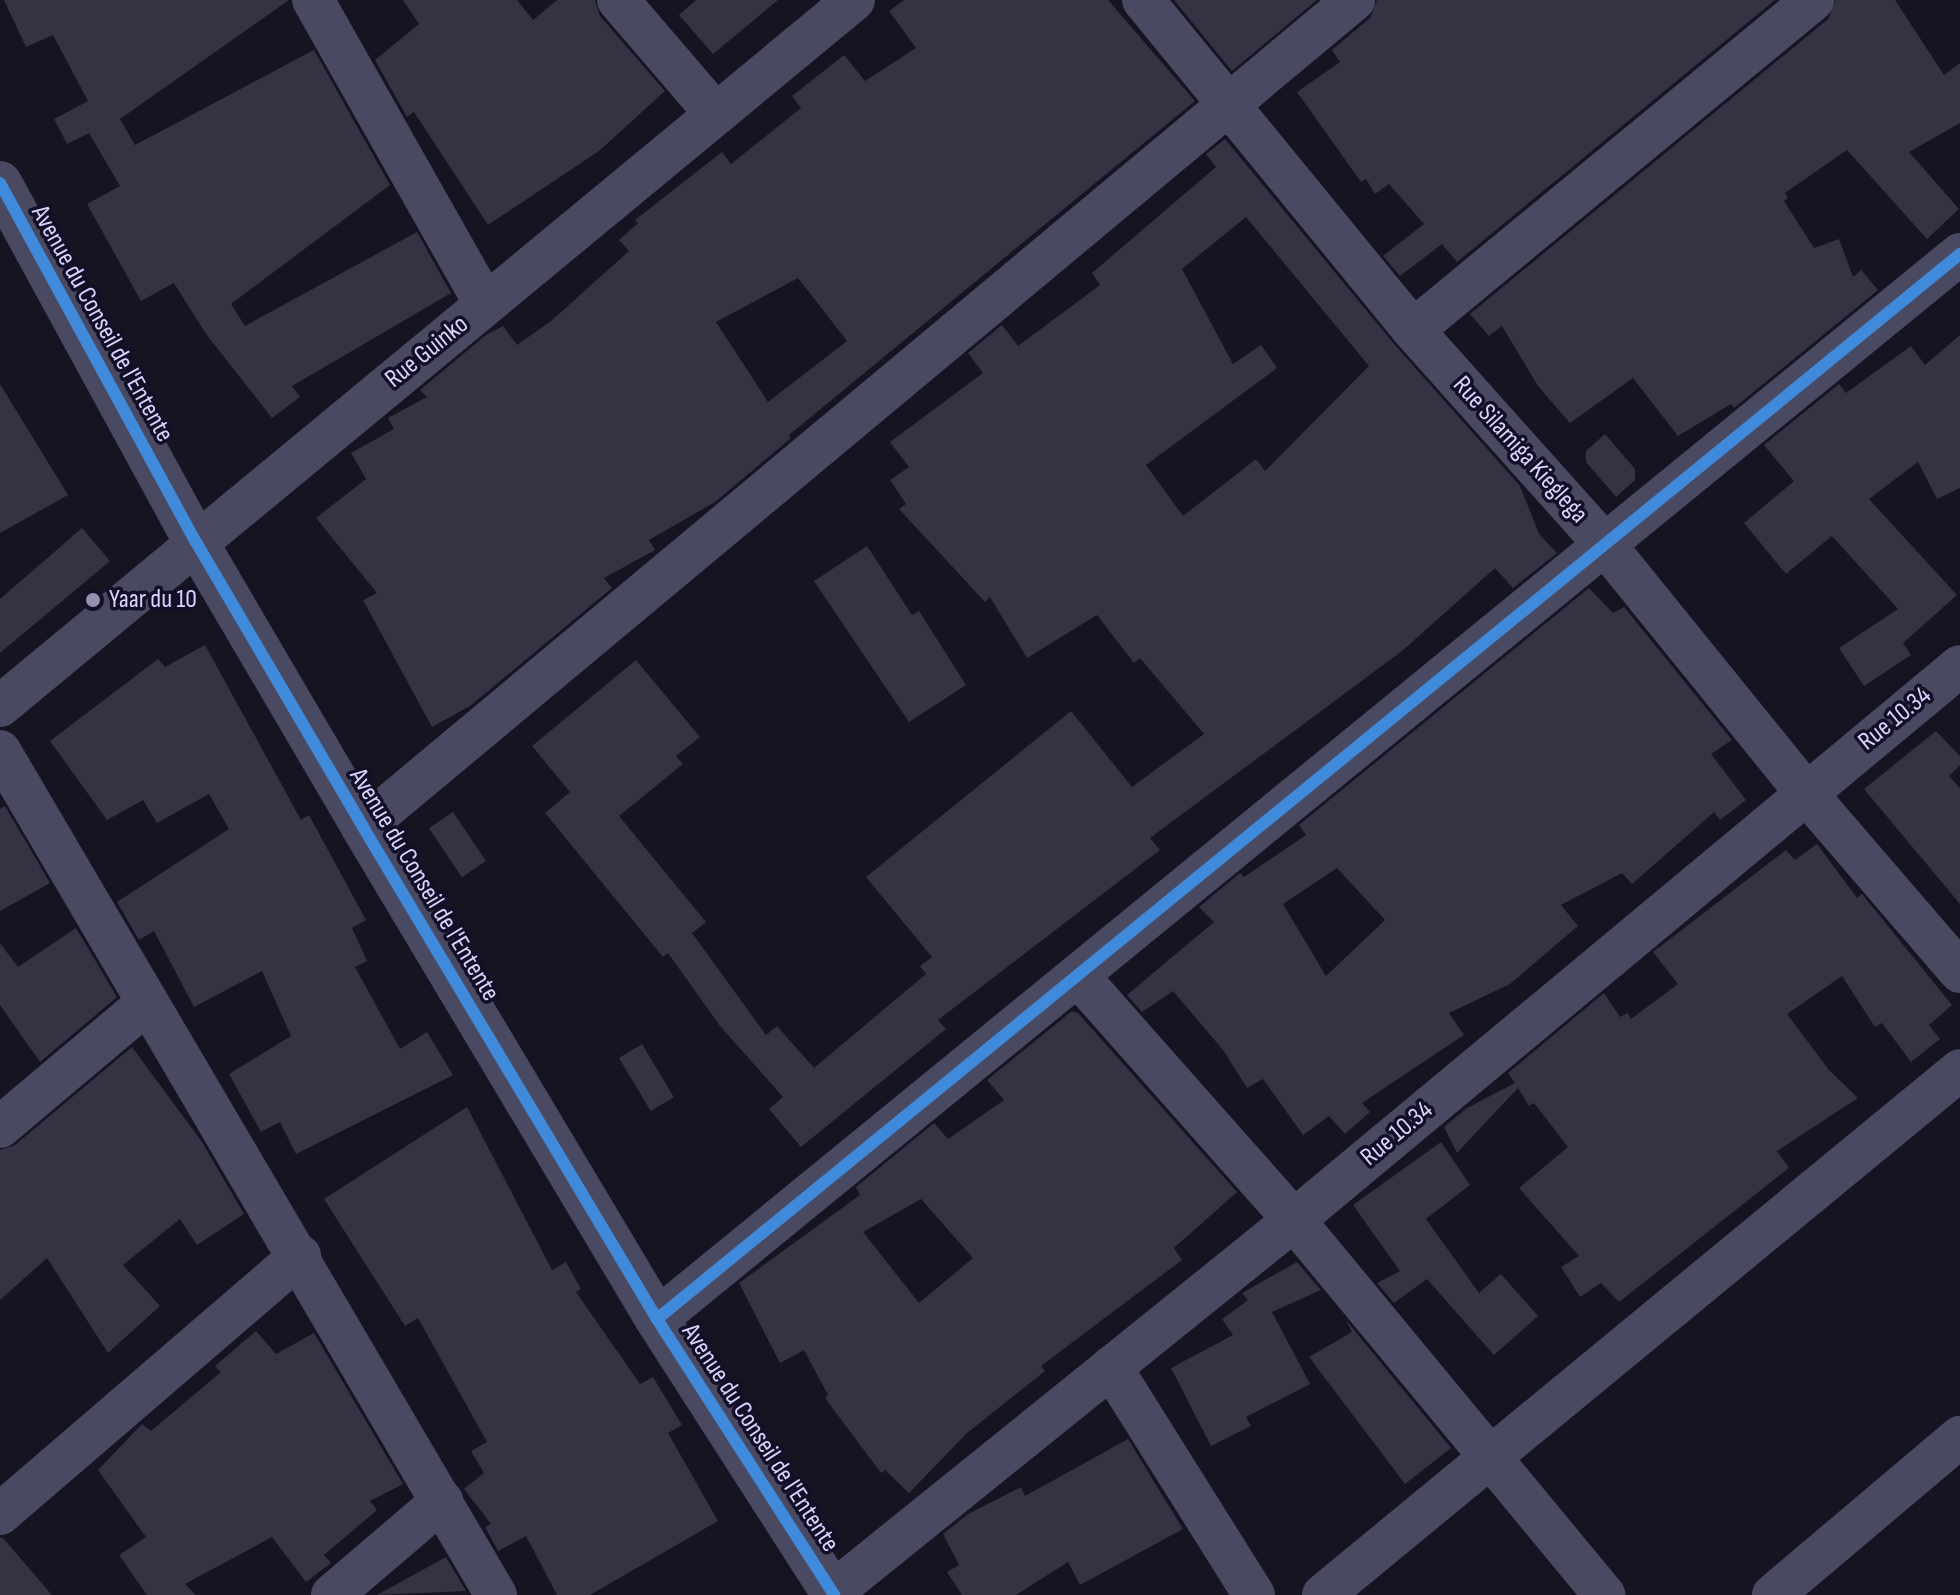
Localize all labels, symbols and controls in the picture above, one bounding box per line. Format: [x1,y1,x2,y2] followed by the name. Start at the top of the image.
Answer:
[24,200,180,448] street label: Avenue du Conseil de l'Entente
[379,309,475,395] street label: Rue Guinko
[1446,370,1594,530] street label: Rue Silamiga Kieglega
[109,584,197,616] place label: Yaar du 10
[84,591,102,609] marker: Yaar du 10
[1853,680,1937,758] street label: Rue 10.34
[342,763,506,1007] street label: Avenue du Conseil de l'Entente
[1355,1095,1439,1173] street label: Rue 10.34
[675,1318,845,1558] street label: Avenue du Conseil de l'Entente

